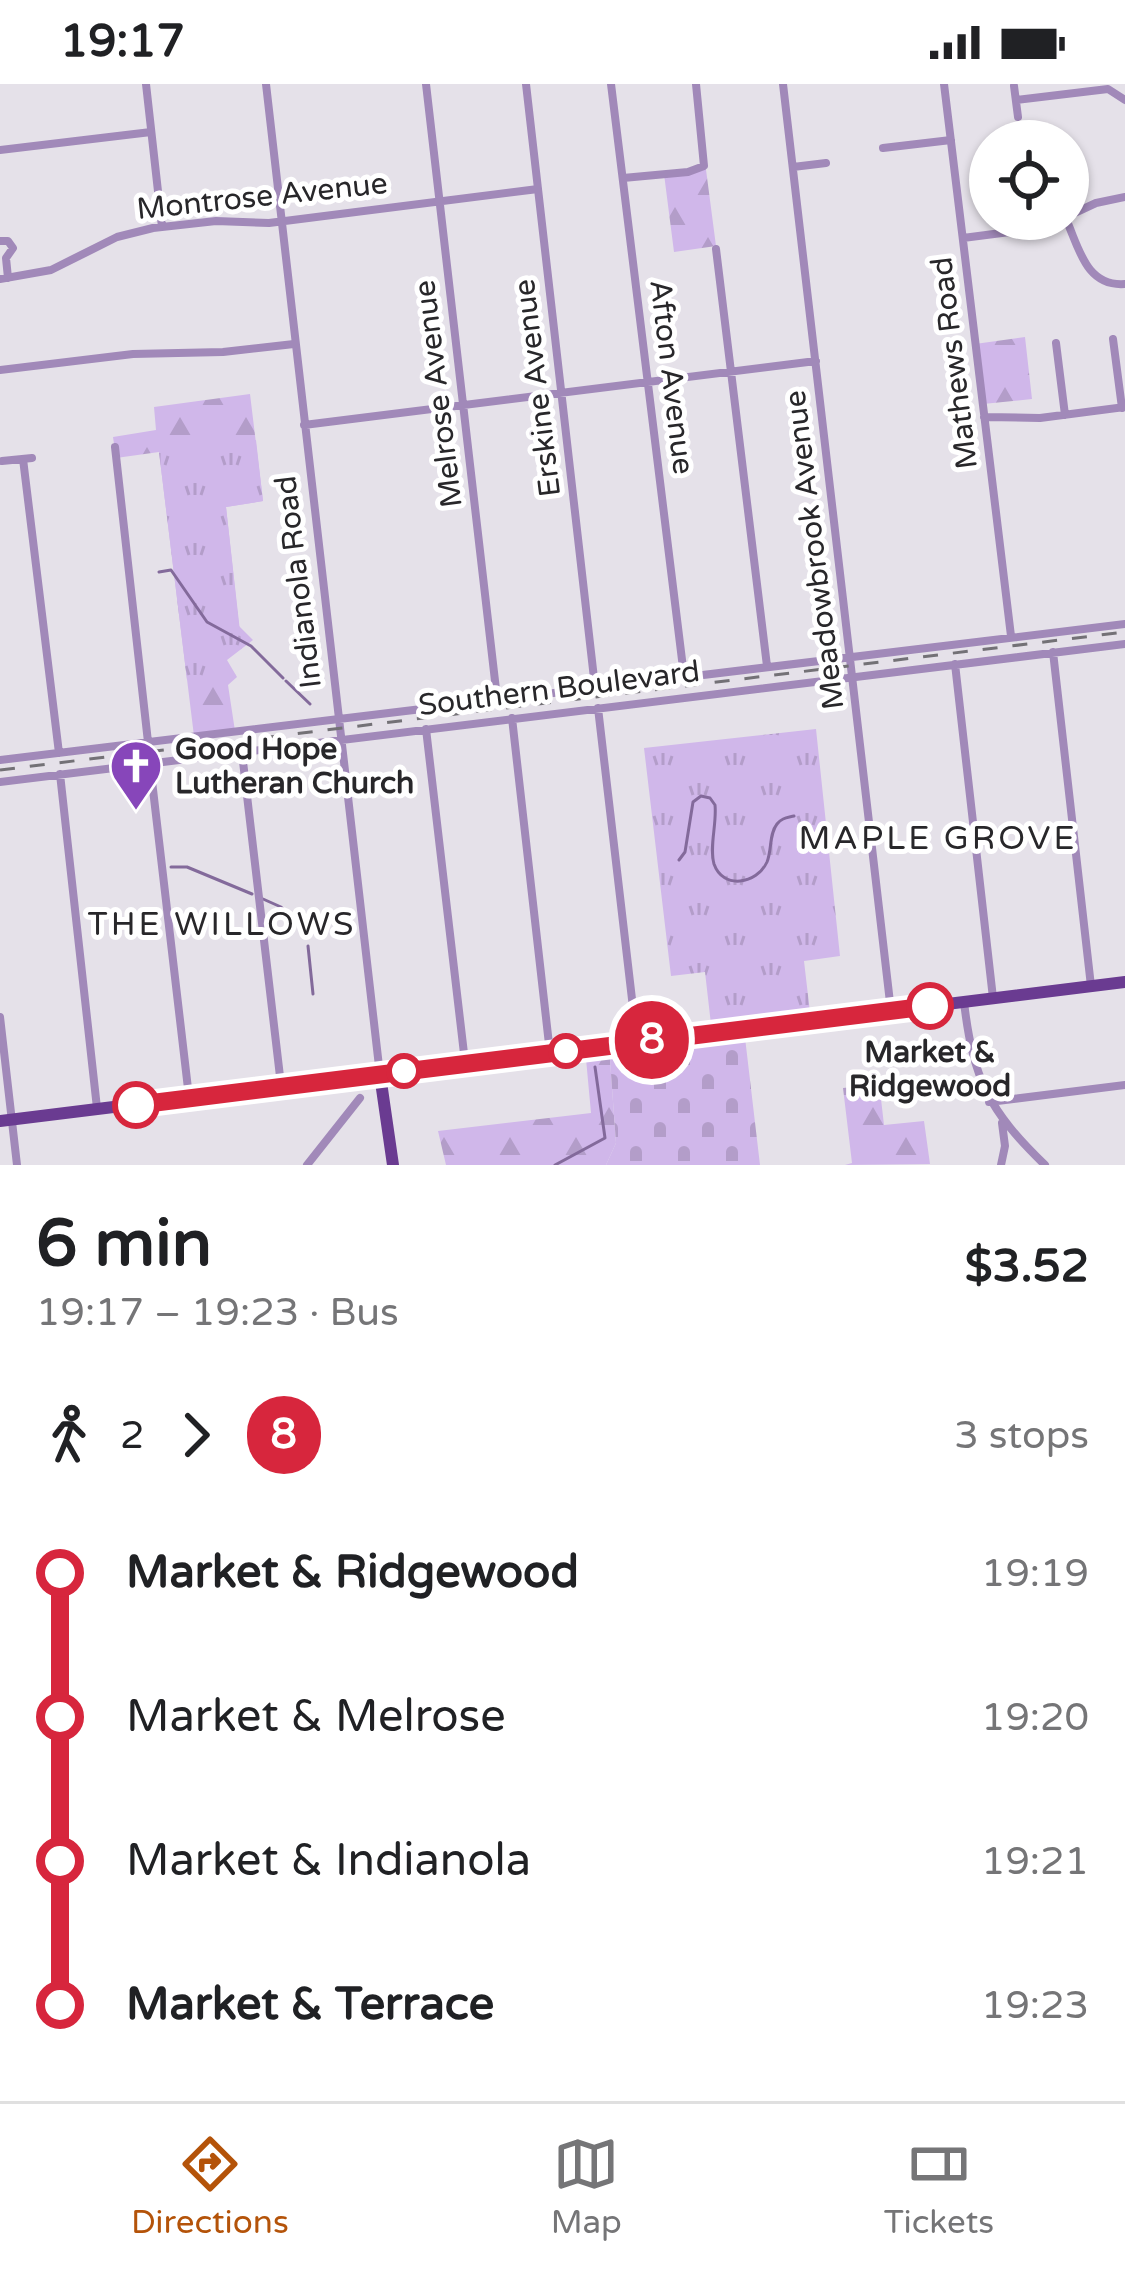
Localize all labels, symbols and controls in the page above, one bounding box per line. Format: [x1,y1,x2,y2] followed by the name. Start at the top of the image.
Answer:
[60,15,185,69] text: 19:17
[969,120,1089,240] map controls
[969,120,1089,240] button: locate
[135,165,389,228] street label: Montrose Avenue
[923,255,986,471] street label: Mathews Road
[506,277,569,499] street label: Erskine Avenue
[406,278,471,510] street label: Melrose Avenue
[641,278,702,477] street label: Afton Avenue
[777,388,852,712] street label: Meadowbrook Avenue
[267,474,330,690] street label: Indianola Road
[416,653,702,724] street label: Southern Boulevard
[175,731,414,802] place label: Good Hope Lutheran Church
[108,738,164,812] church icon: Good Hope Lutheran Church
[798,819,1078,858] district label: MAPLE GROVE
[88,905,356,944] district label: THE WILLOWS
[908,984,952,1028] marker: Market & Ridgewood
[613,1001,691,1079] line badge: 8
[639,1014,665,1065] text: 8
[849,1034,1011,1105] place label: Market & Ridgewood
[550,1035,582,1067] unlabelled marker
[388,1055,420,1087] unlabelled marker
[114,1083,158,1127] unlabelled marker
[36,1204,212,1284] text: 6 min
[965,1240,1089,1294] text: $3.52
[36,1289,399,1336] text: 19:17 – 19:23 · Bus
[36,1402,102,1468] icon: walk
[163,1402,229,1468] icon: forward
[271,1409,297,1460] text: 8
[120,1412,145,1459] text: 2
[954,1412,1089,1459] text: 3 stops
[126,1546,579,1600] text: Market & Ridgewood
[981,1550,1089,1597] text: 19:19
[126,1690,506,1744] text: Market & Melrose
[981,1694,1089,1741] text: 19:20
[126,1834,531,1888] text: Market & Indianola
[981,1838,1089,1885] text: 19:21
[126,1978,494,2032] text: Market & Terrace
[981,1982,1089,2029] text: 19:23
[131,2131,289,2242] tab: Directions
[551,2131,622,2242] tab: Map
[884,2131,994,2242] tab: Tickets

